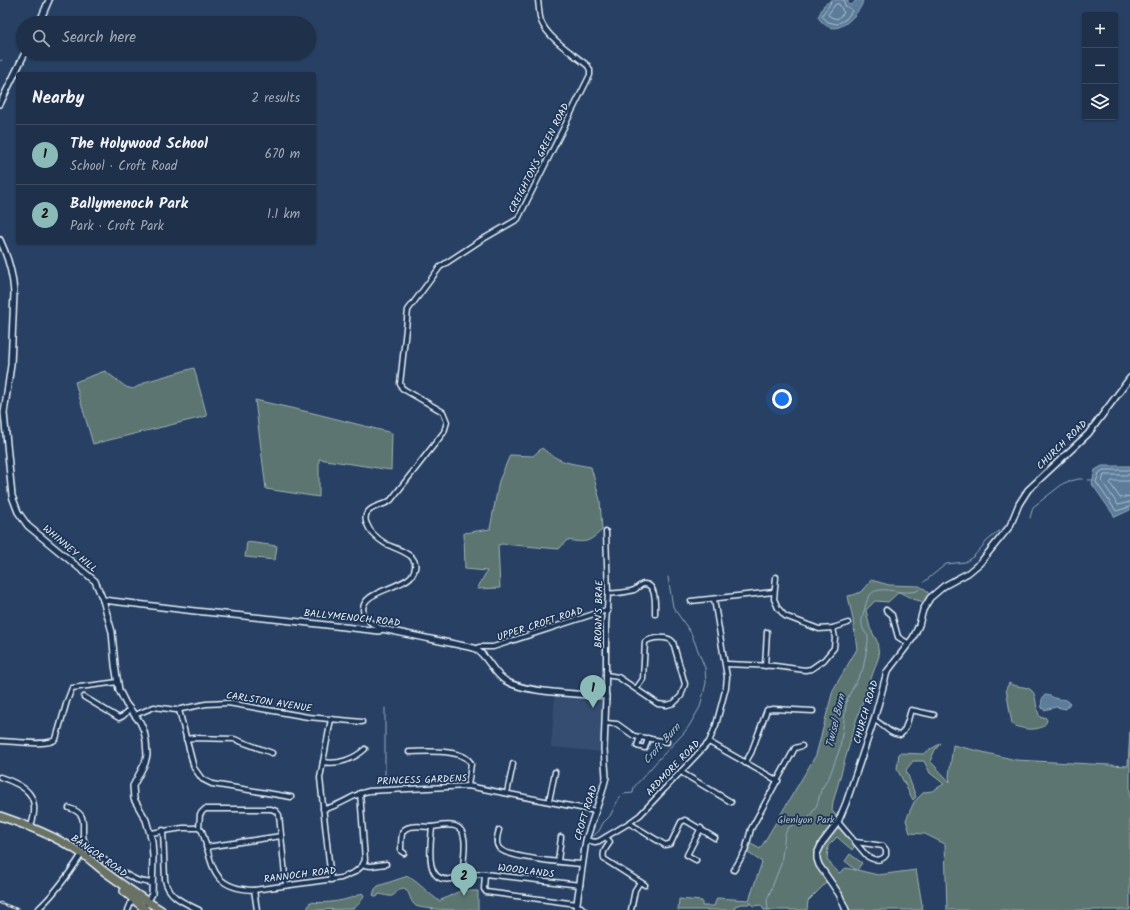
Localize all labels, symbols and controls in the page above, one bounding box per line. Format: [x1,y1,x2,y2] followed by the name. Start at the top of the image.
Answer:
[1082,12,1118,120] map controls
[1082,12,1118,48] button: +
[16,16,316,60] search box
[62,26,136,50] text: Search here
[30,27,52,49] icon: search
[1082,48,1118,84] button: −
[1082,84,1118,120] button: layers
[32,85,84,112] text: Nearby
[252,88,300,109] text: 2 results
[504,100,574,216] street label: CREIGHTON'S GREEN ROAD
[70,132,208,156] text: The Holywood School
[43,144,47,165] text: 1
[265,144,300,165] text: 670 m
[70,156,177,177] text: School · Croft Road
[70,192,188,216] text: Ballymenoch Park
[41,204,49,225] text: 2
[267,204,300,225] text: 1.1 km
[70,216,164,237] text: Park · Croft Park
[772,389,792,409] your location
[1033,416,1092,474] street label: CHURCH ROAD
[39,521,101,577] street label: WHINNEY HILL
[590,579,608,648] street label: BROWN'S BRAE
[495,602,586,645] street label: UPPER CROFT ROAD
[303,605,402,631] street label: BALLYMENOCH ROAD
[580,675,606,708] pin: 1
[849,678,883,746] street label: CHURCH ROAD
[225,687,314,717] street label: CARLSTON AVENUE
[821,691,851,750] water label: Twisel Burn
[639,719,686,769] water label: Croft Burn
[642,736,704,800] street label: ARDMORE ROAD
[377,770,468,790] street label: PRINCESS GARDENS
[570,783,602,843] street label: CROFT ROAD
[777,812,835,828] park label: Glenlyon Park
[67,831,131,882] street label: BANGOR ROAD
[497,860,556,882] street label: WOODLANDS
[263,863,338,887] street label: RANNOCH ROAD
[451,863,477,896] pin: 2

